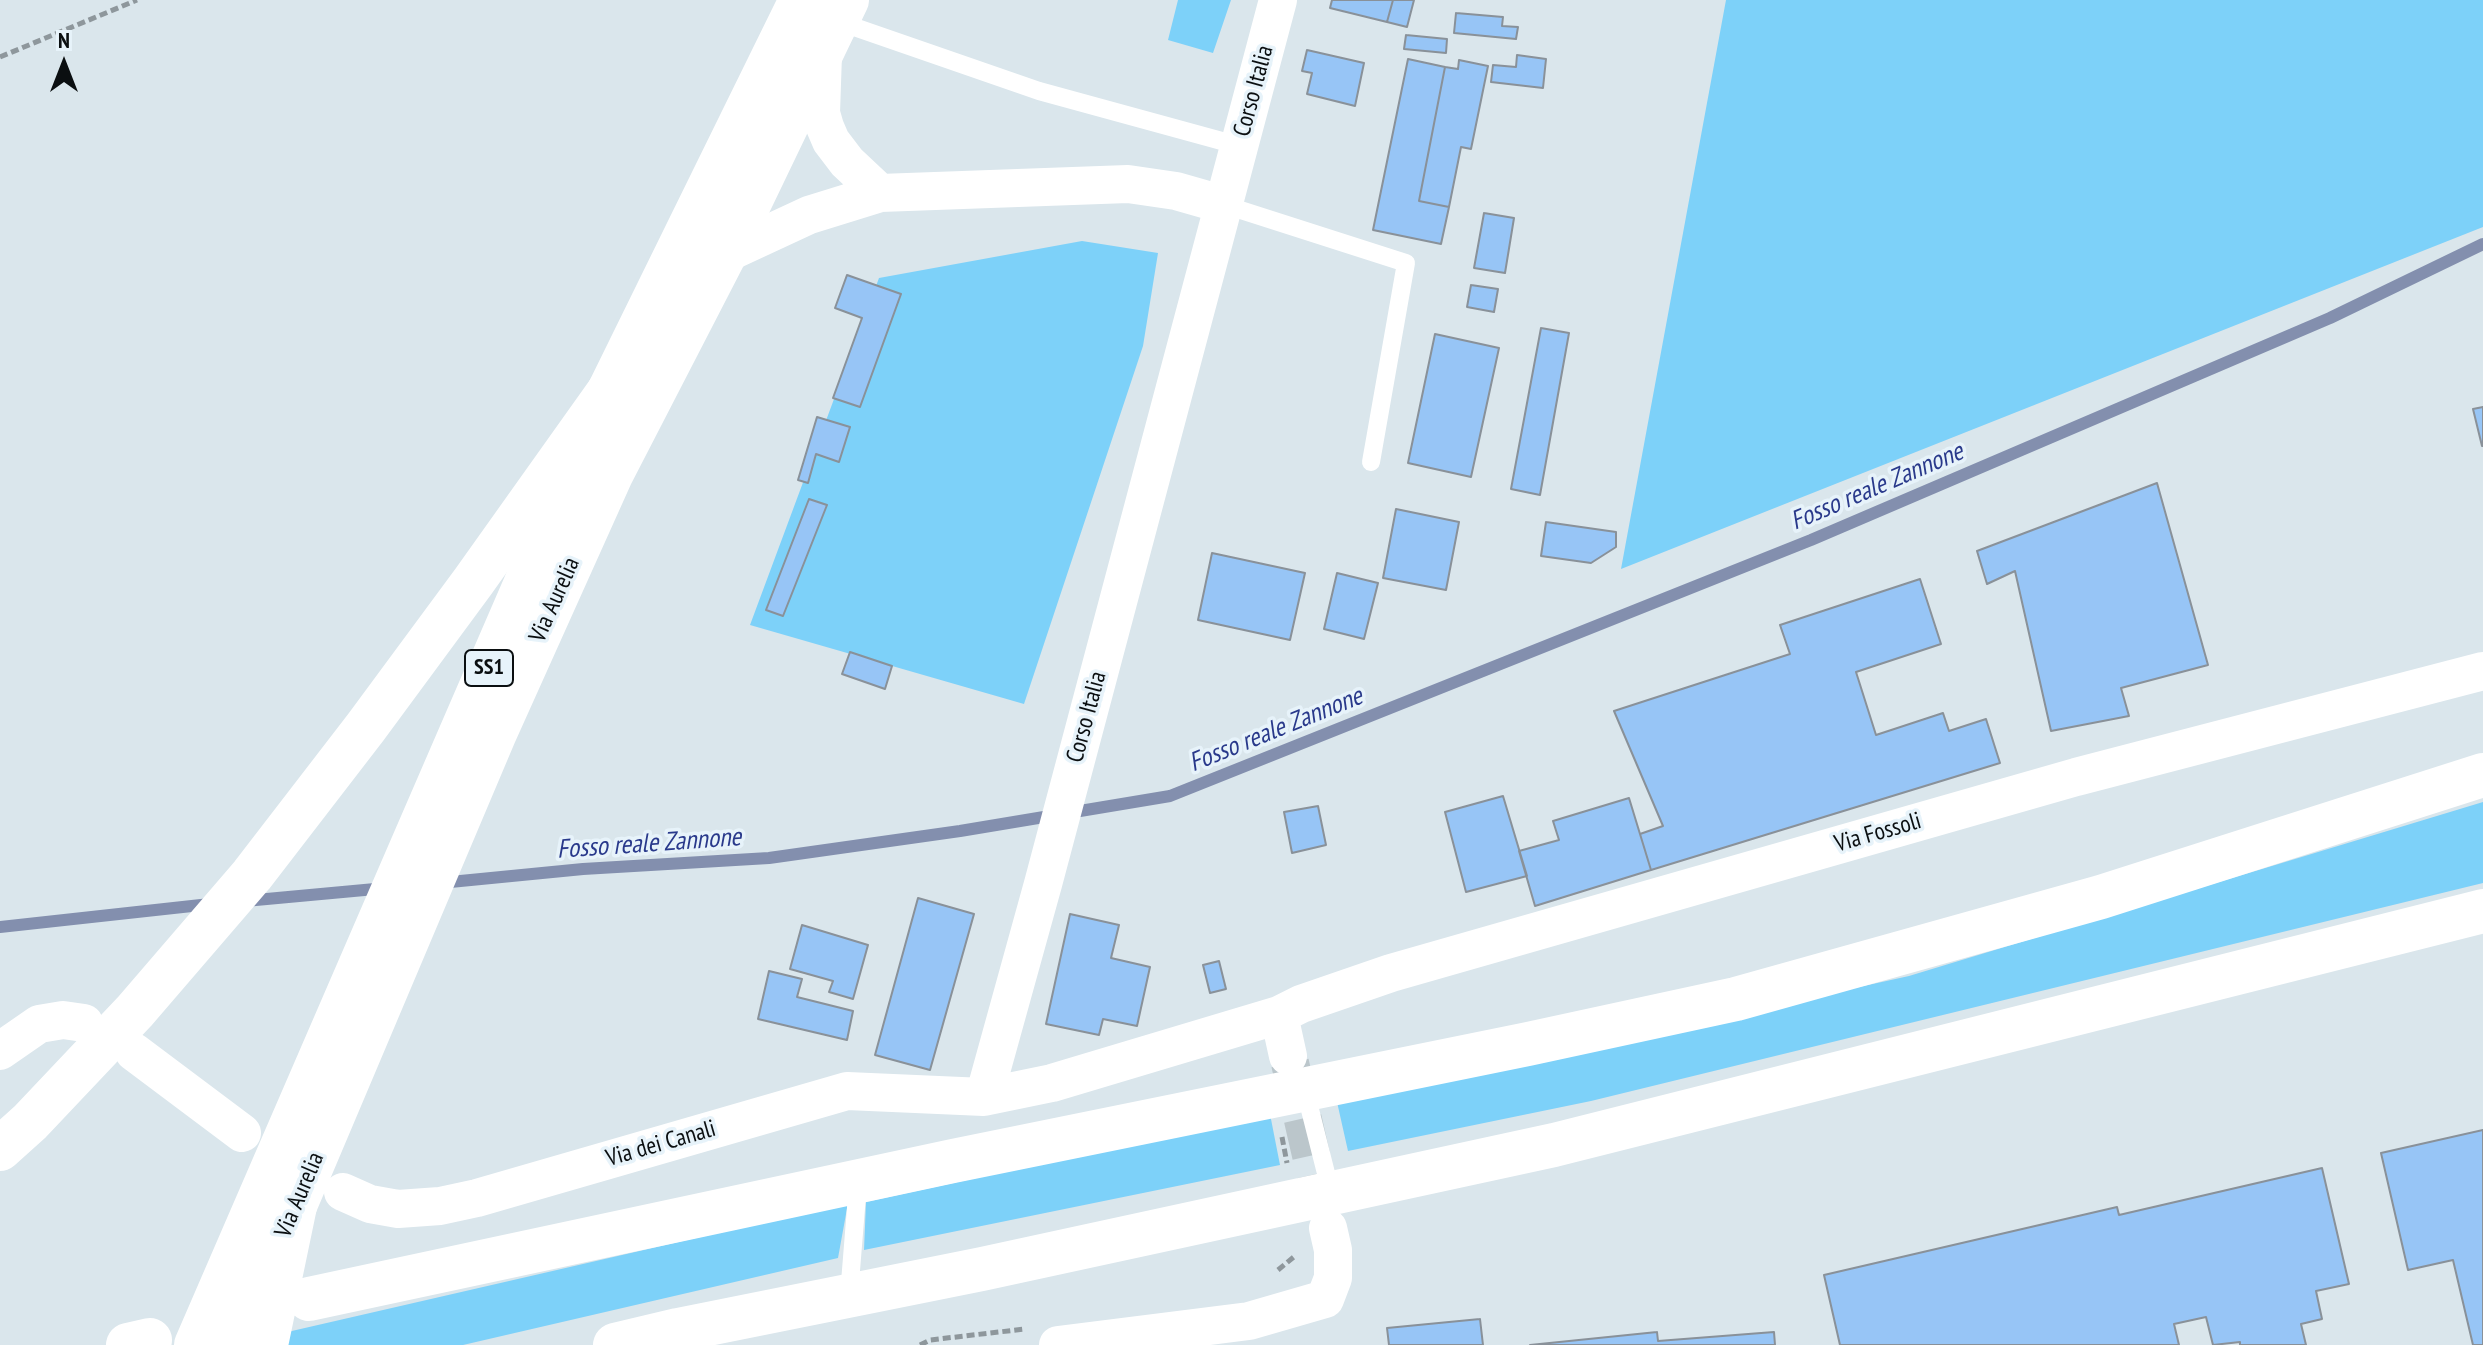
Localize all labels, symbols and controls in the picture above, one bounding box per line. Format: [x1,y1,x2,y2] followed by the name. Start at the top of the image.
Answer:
[24,24,104,104] north arrow
[58,26,70,54] text: N
[1228,42,1280,140] street label: Corso Italia
[1786,437,1968,537] water label: Fosso reale Zannone
[524,553,586,647] street label: Via Aurelia
[465,650,513,686] road number: SS1
[1061,668,1113,766] street label: Corso Italia
[1185,681,1367,779] water label: Fosso reale Zannone
[1831,807,1925,859] street label: Via Fossoli
[556,822,742,866] water label: Fosso reale Zannone
[603,1115,719,1173] street label: Via dei Canali
[269,1148,331,1242] street label: Via Aurelia

